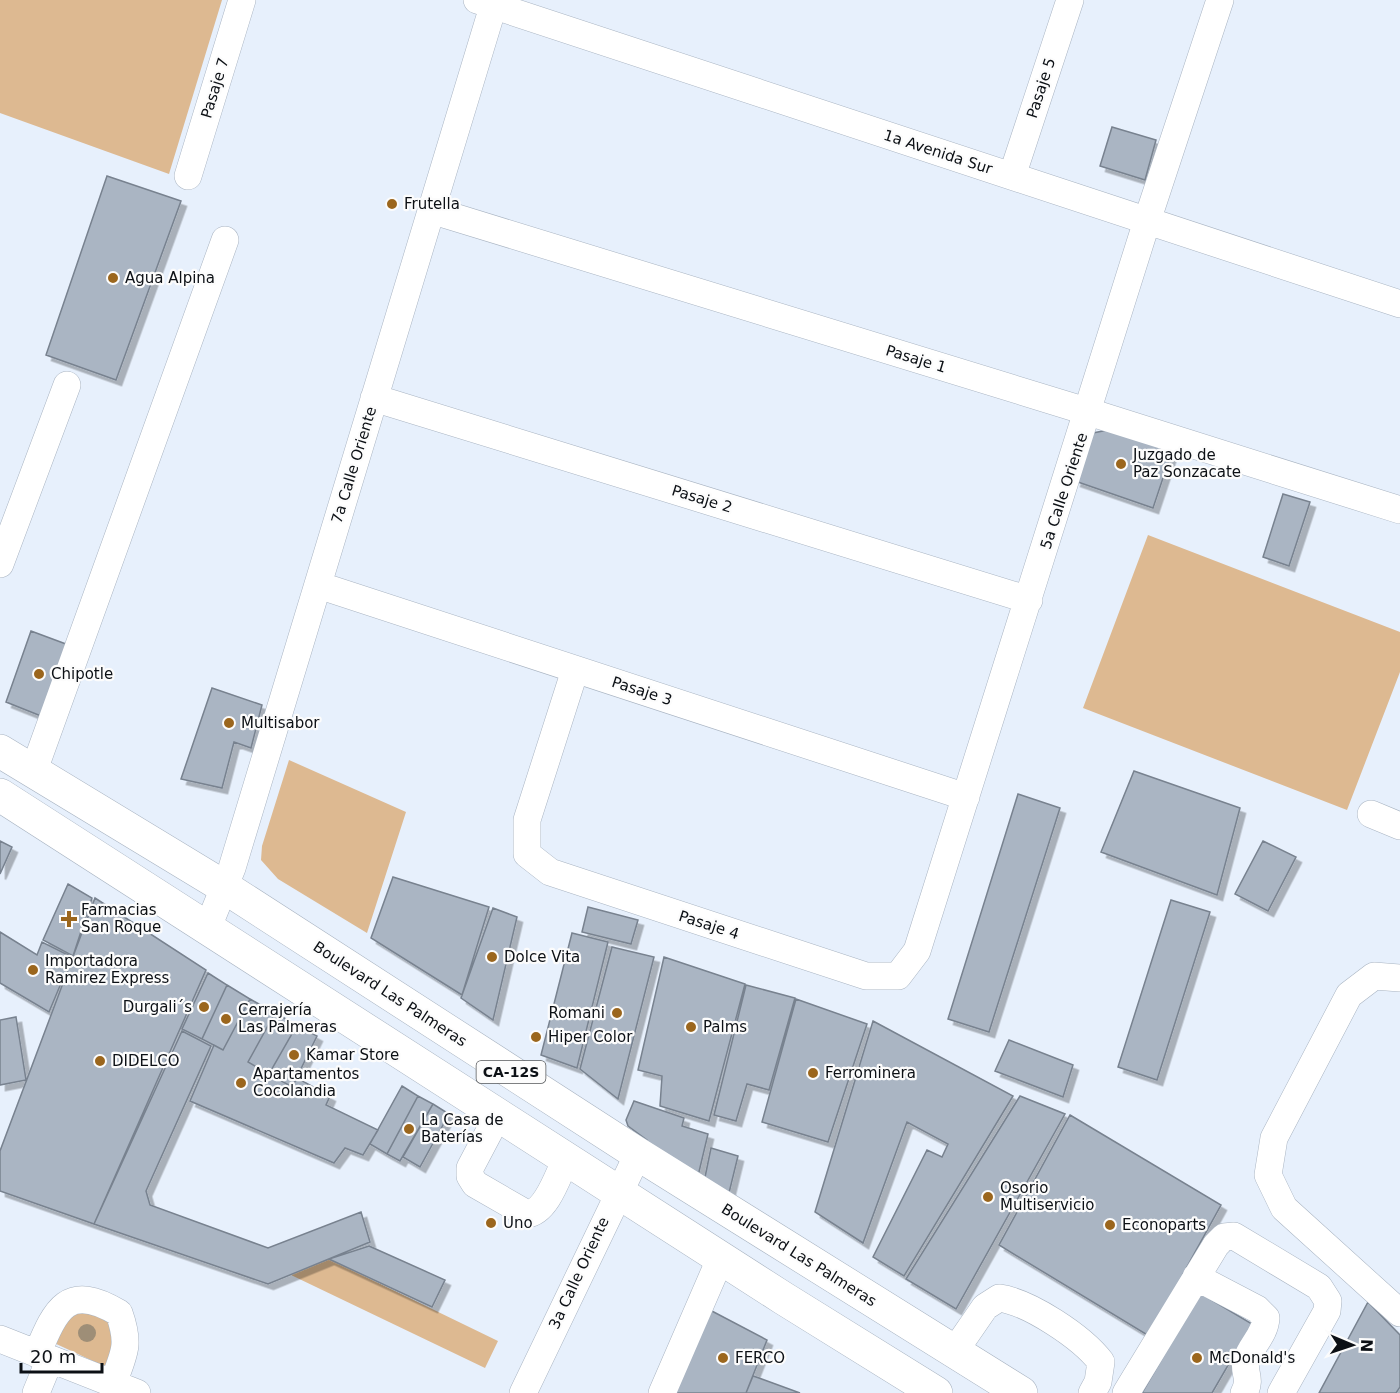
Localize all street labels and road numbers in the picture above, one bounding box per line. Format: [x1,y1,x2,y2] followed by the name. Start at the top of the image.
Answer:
[197,56,233,120] street label: Pasaje 7
[1023,56,1059,120] street label: Pasaje 5
[881,126,995,178] street label: 1a Avenida Sur
[884,341,948,377] street label: Pasaje 1
[328,404,380,526] street label: 7a Calle Oriente
[1037,430,1091,552] street label: 5a Calle Oriente
[670,481,734,517] street label: Pasaje 2
[610,673,674,709] street label: Pasaje 3
[677,907,741,943] street label: Pasaje 4
[310,938,470,1051] street label: Boulevard Las Palmeras
[476,1061,546,1083] road number: CA-12S
[718,1200,880,1310] street label: Boulevard Las Palmeras
[545,1214,613,1332] street label: 3a Calle Oriente

